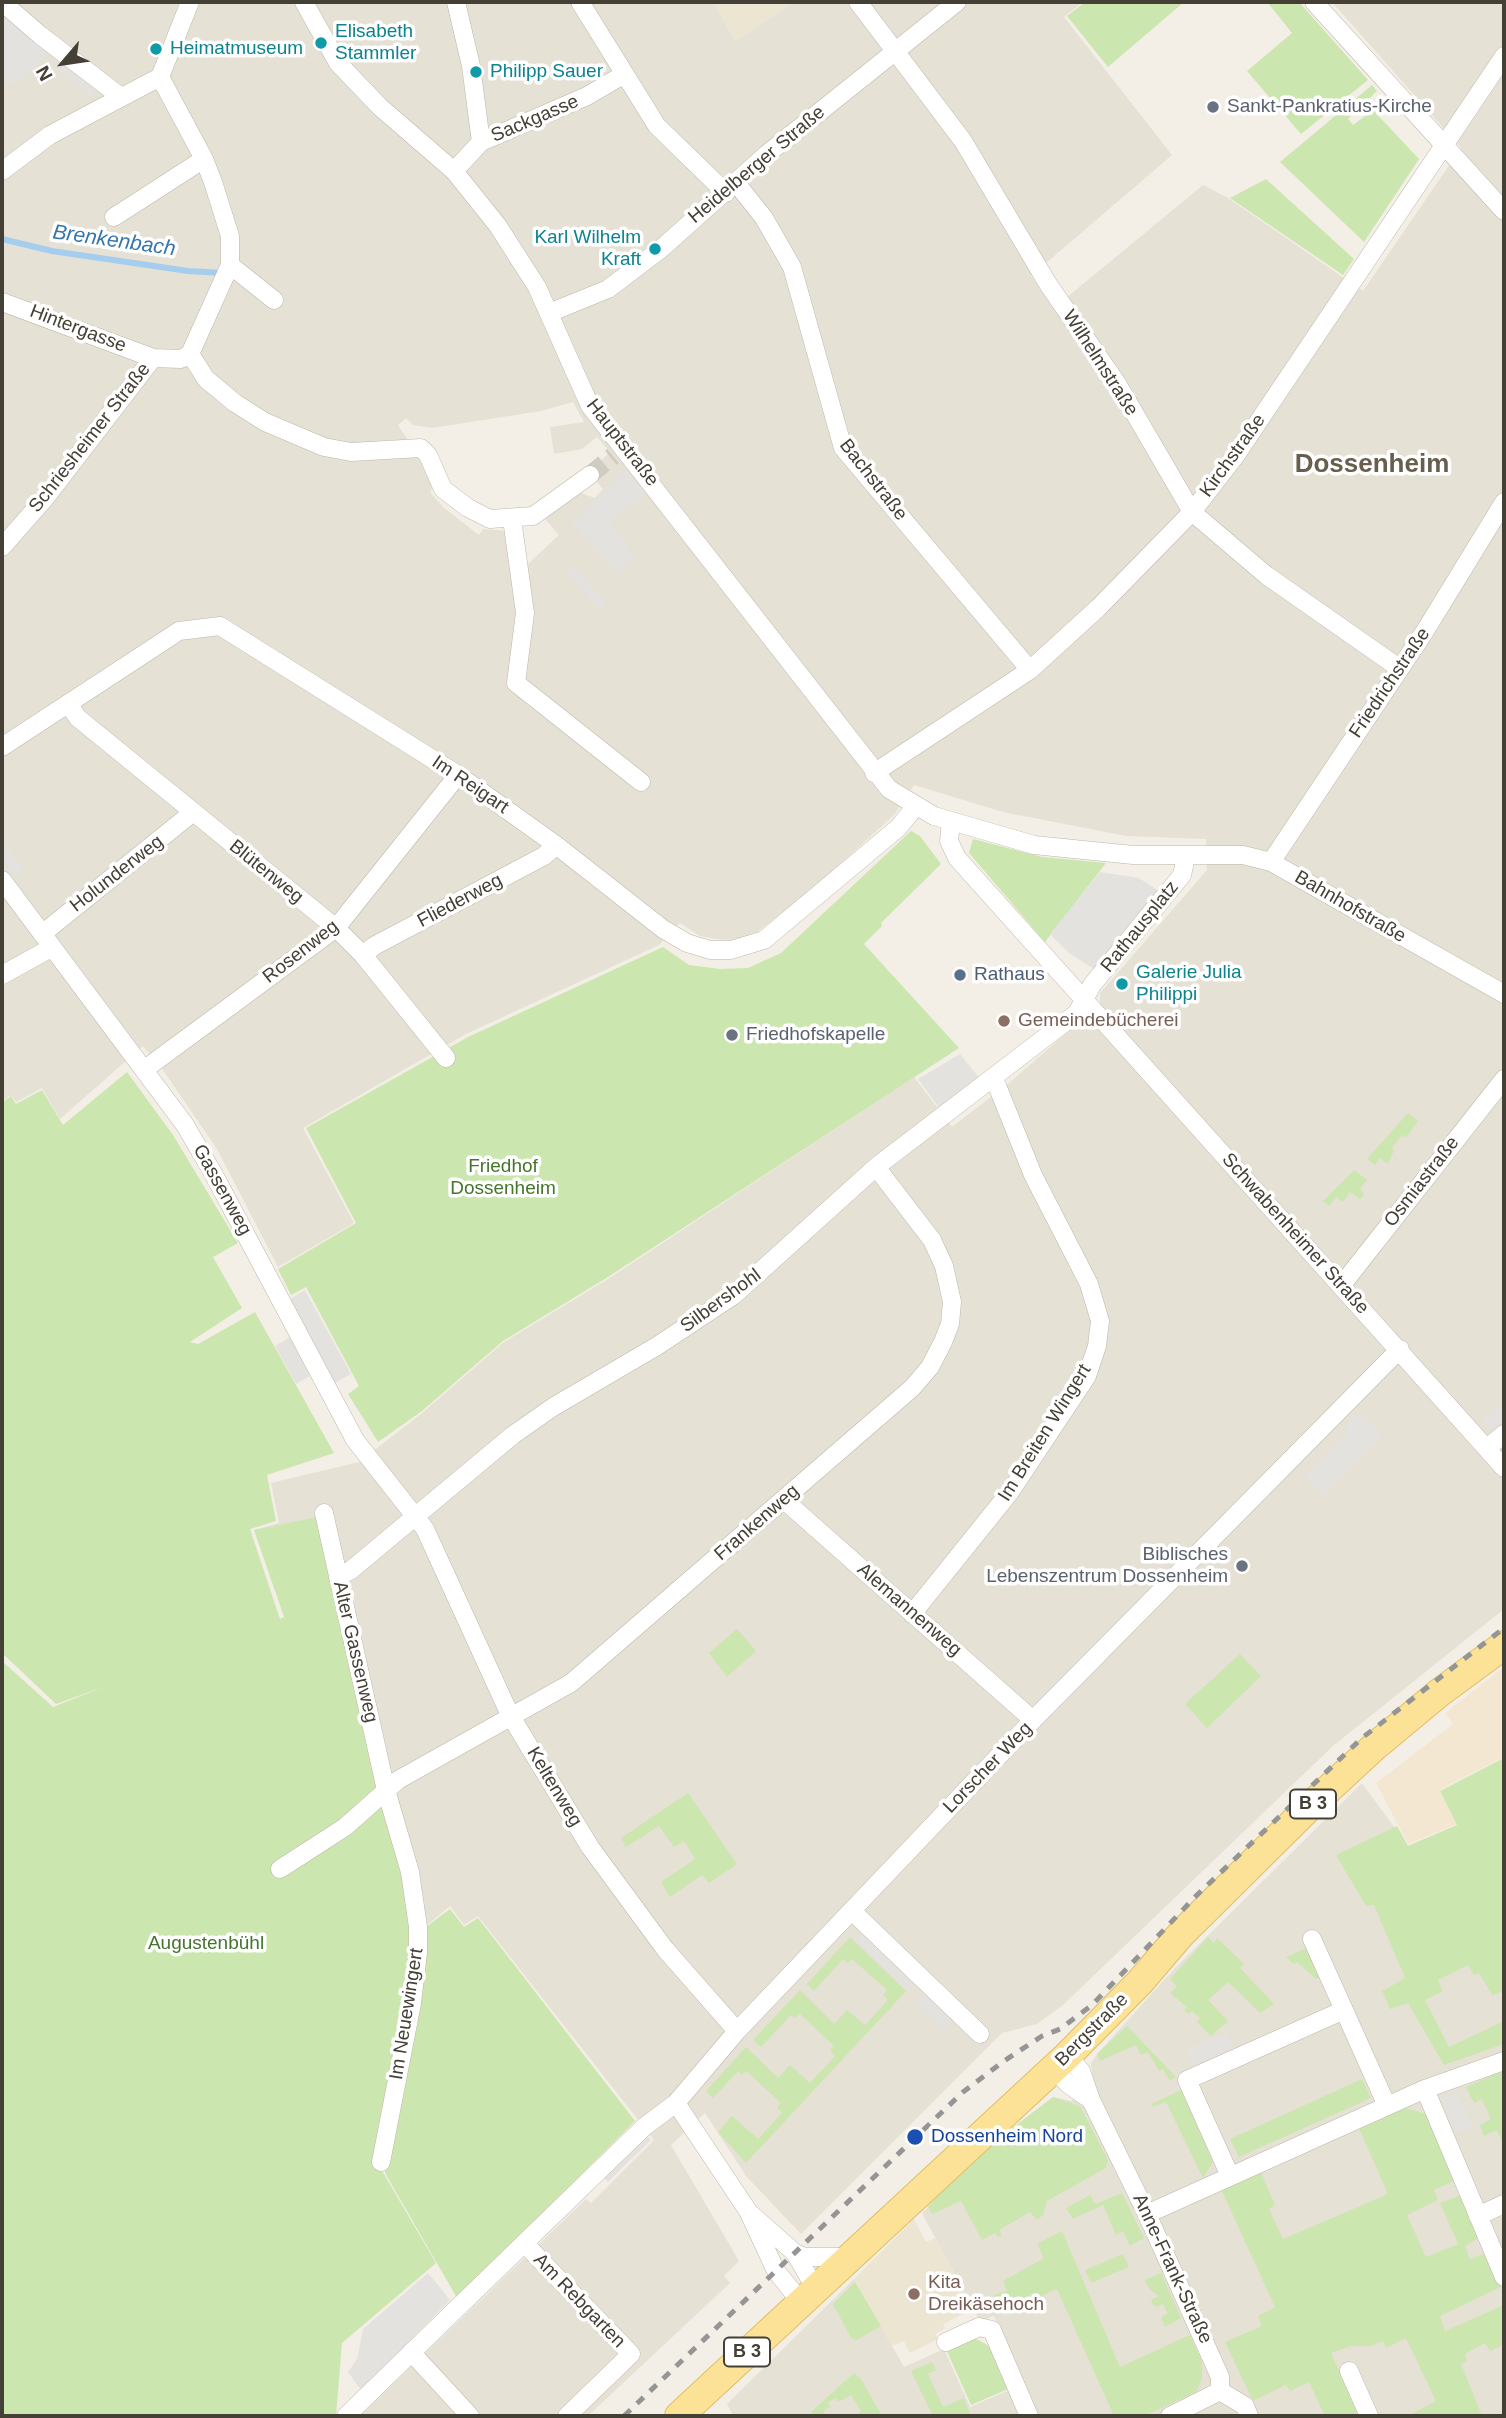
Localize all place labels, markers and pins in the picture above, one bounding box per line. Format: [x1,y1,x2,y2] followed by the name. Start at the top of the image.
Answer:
[335,21,416,65] place label: Elisabeth Stammler
[313,35,329,51] marker: Elisabeth Stammler
[170,38,303,60] place label: Heimatmuseum
[148,41,164,57] marker: Heimatmuseum
[490,61,603,83] place label: Philipp Sauer
[468,64,484,80] marker: Philipp Sauer
[1227,96,1432,118] place label: Sankt-Pankratius-Kirche
[1205,99,1221,115] marker: Sankt-Pankratius-Kirche
[534,227,641,271] place label: Karl Wilhelm Kraft
[647,241,663,257] marker: Karl Wilhelm Kraft
[1136,962,1242,1006] place label: Galerie Julia Philippi
[974,964,1045,986] place label: Rathaus
[952,967,968,983] marker: Rathaus
[1114,976,1130,992] marker: Galerie Julia Philippi
[1018,1010,1179,1032] place label: Gemeindebücherei
[996,1013,1012,1029] marker: Gemeindebücherei
[746,1024,885,1046] place label: Friedhofskapelle
[724,1027,740,1043] marker: Friedhofskapelle
[986,1544,1228,1588] place label: Biblisches Lebenszentrum Dossenheim
[1234,1558,1250,1574] marker: Biblisches Lebenszentrum Dossenheim
[931,2126,1083,2148] place label: Dossenheim Nord
[905,2127,925,2147] marker: Dossenheim Nord
[928,2272,1044,2316] place label: Kita Dreikäsehoch
[906,2286,922,2302] marker: Kita Dreikäsehoch

